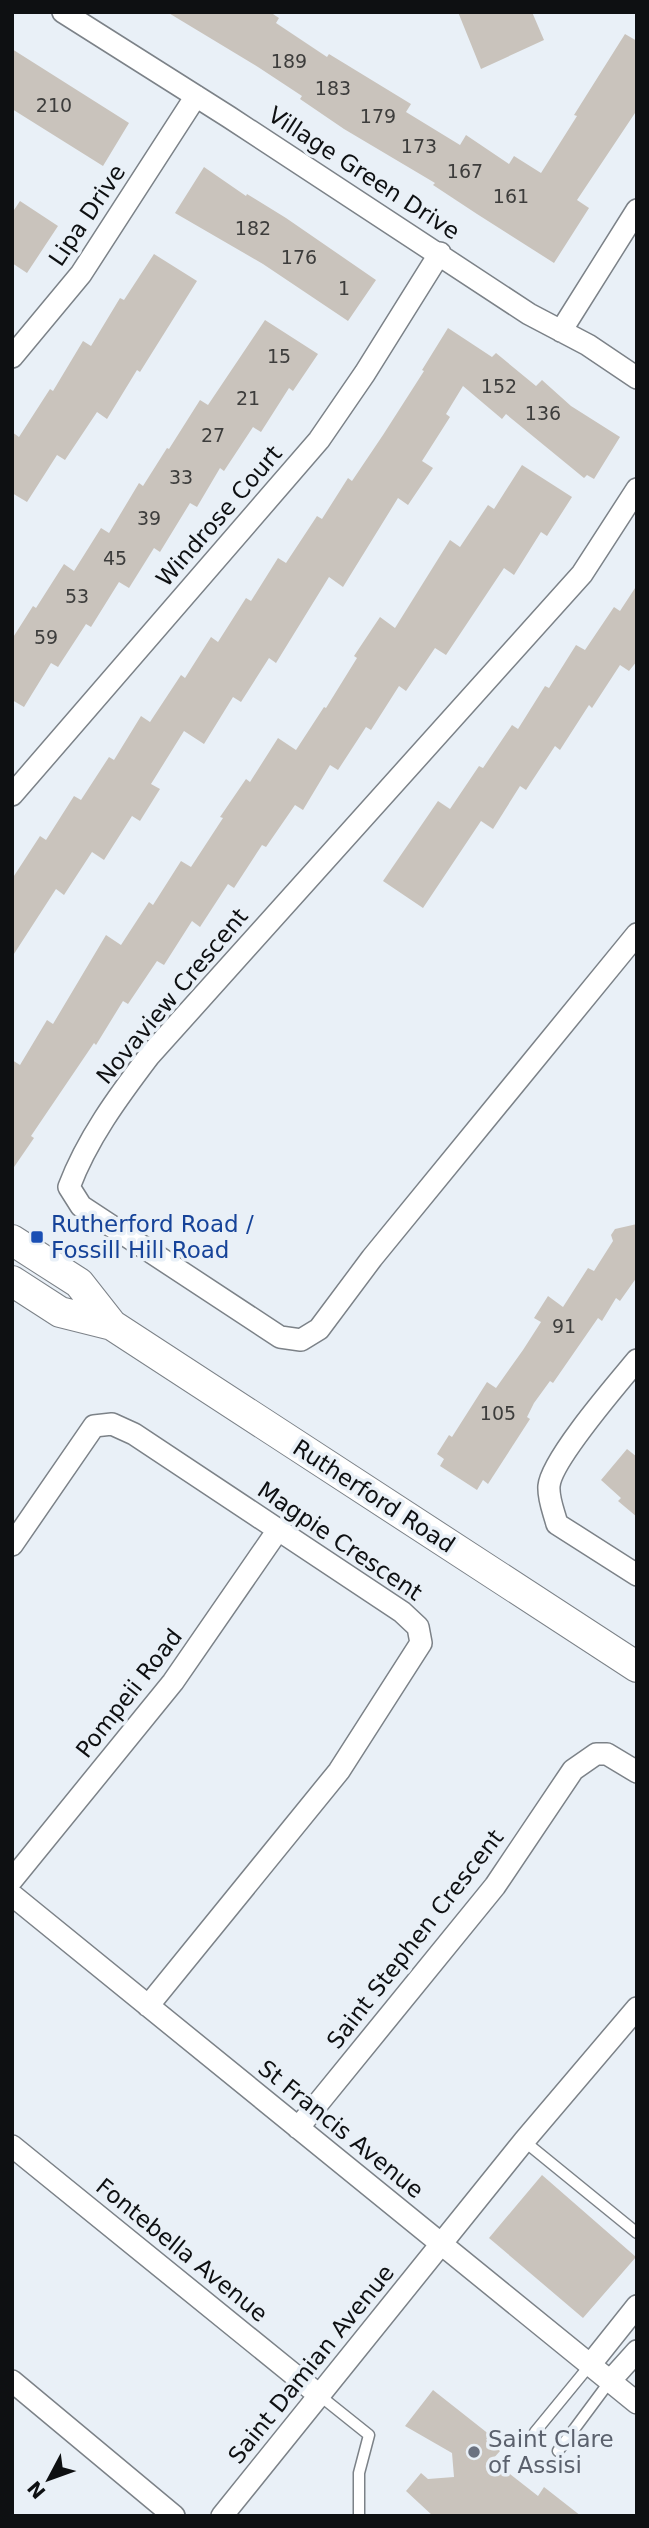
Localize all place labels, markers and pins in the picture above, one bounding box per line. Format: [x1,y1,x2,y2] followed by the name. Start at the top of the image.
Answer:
[51,1211,254,1263] place label: Rutherford Road / Fossill Hill Road
[29,1229,45,1245] marker: Rutherford Road / Fossill Hill Road
[488,2426,614,2478] place label: Saint Clare of Assisi
[466,2444,482,2460] marker: Saint Clare of Assisi

